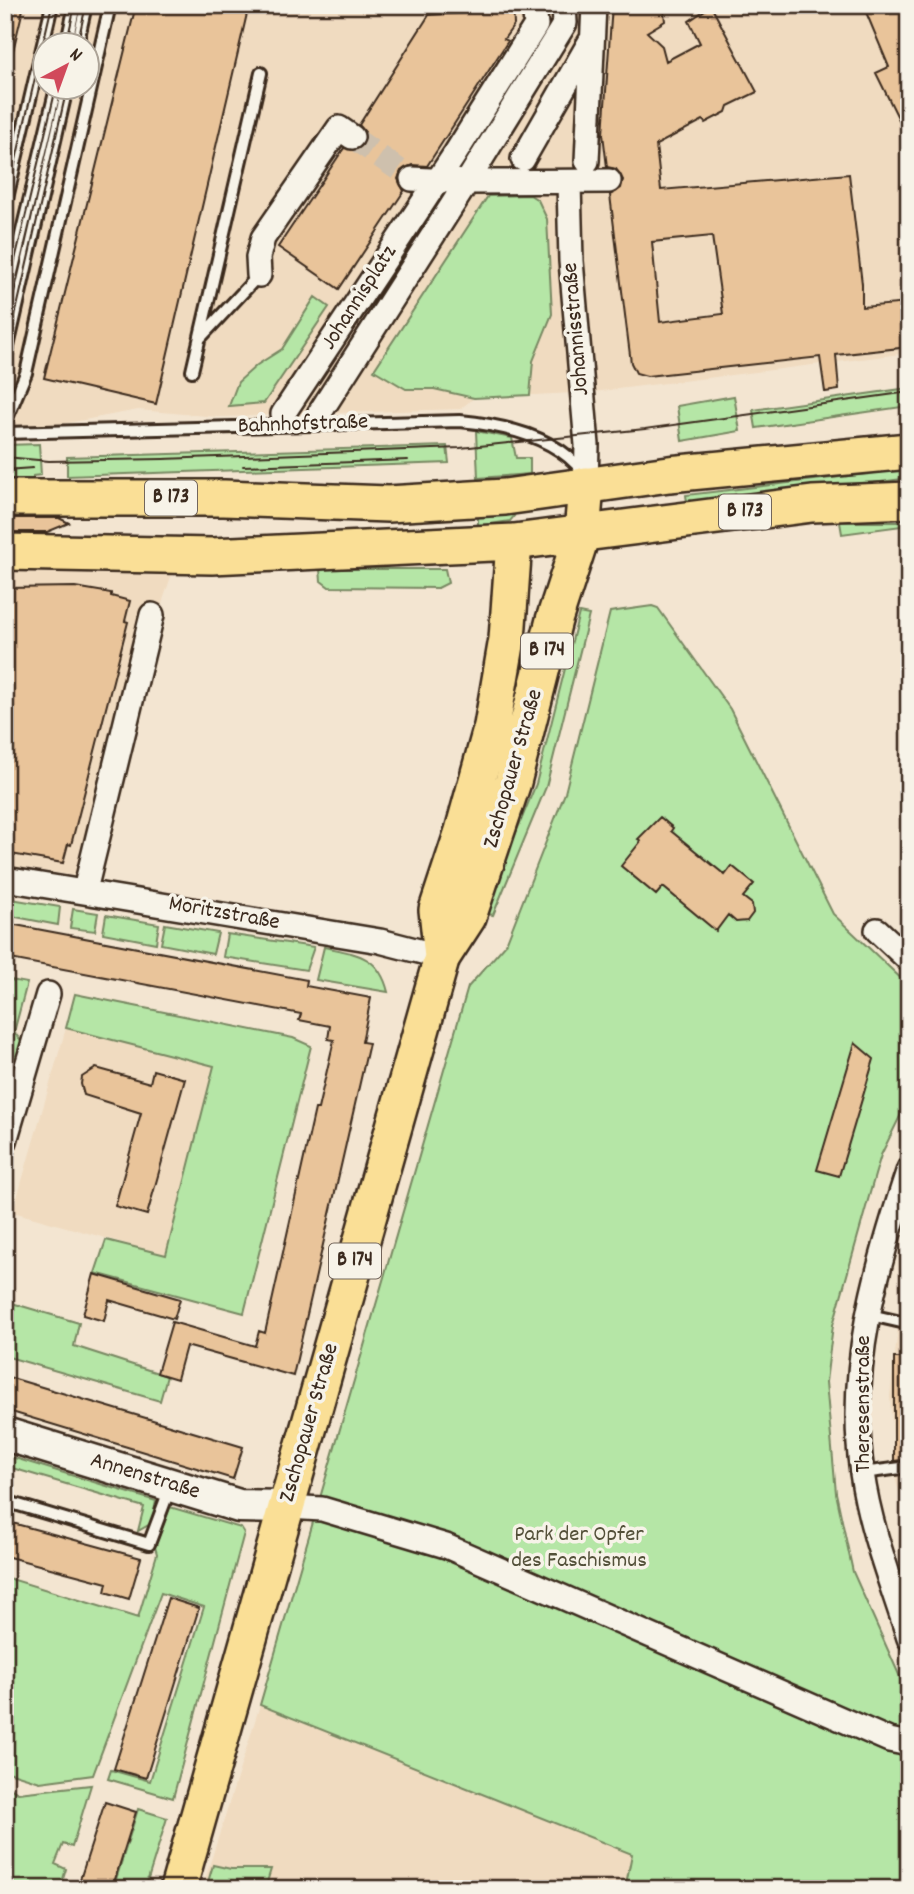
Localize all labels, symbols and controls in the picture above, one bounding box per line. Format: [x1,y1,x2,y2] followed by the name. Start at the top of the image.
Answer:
[32,32,102,102] north arrow
[62,43,87,69] text: N
[314,239,406,357] street label: Johannisplatz
[555,261,599,397] street label: Johannisstraße
[237,406,369,444] street label: Bahnhofstraße
[145,480,197,516] road number: B 173
[719,494,771,530] road number: B 173
[521,634,573,668] road number: B 174
[476,686,552,852] street label: Zschopauer Straße
[166,888,282,940] street label: Moritzstraße
[329,1244,381,1278] road number: B 174
[848,1335,881,1473] street label: Theresenstraße
[272,1340,348,1506] street label: Zschopauer Straße
[86,1445,204,1509] street label: Annenstraße
[511,1519,647,1578] park label: Park der Opfer des Faschismus

